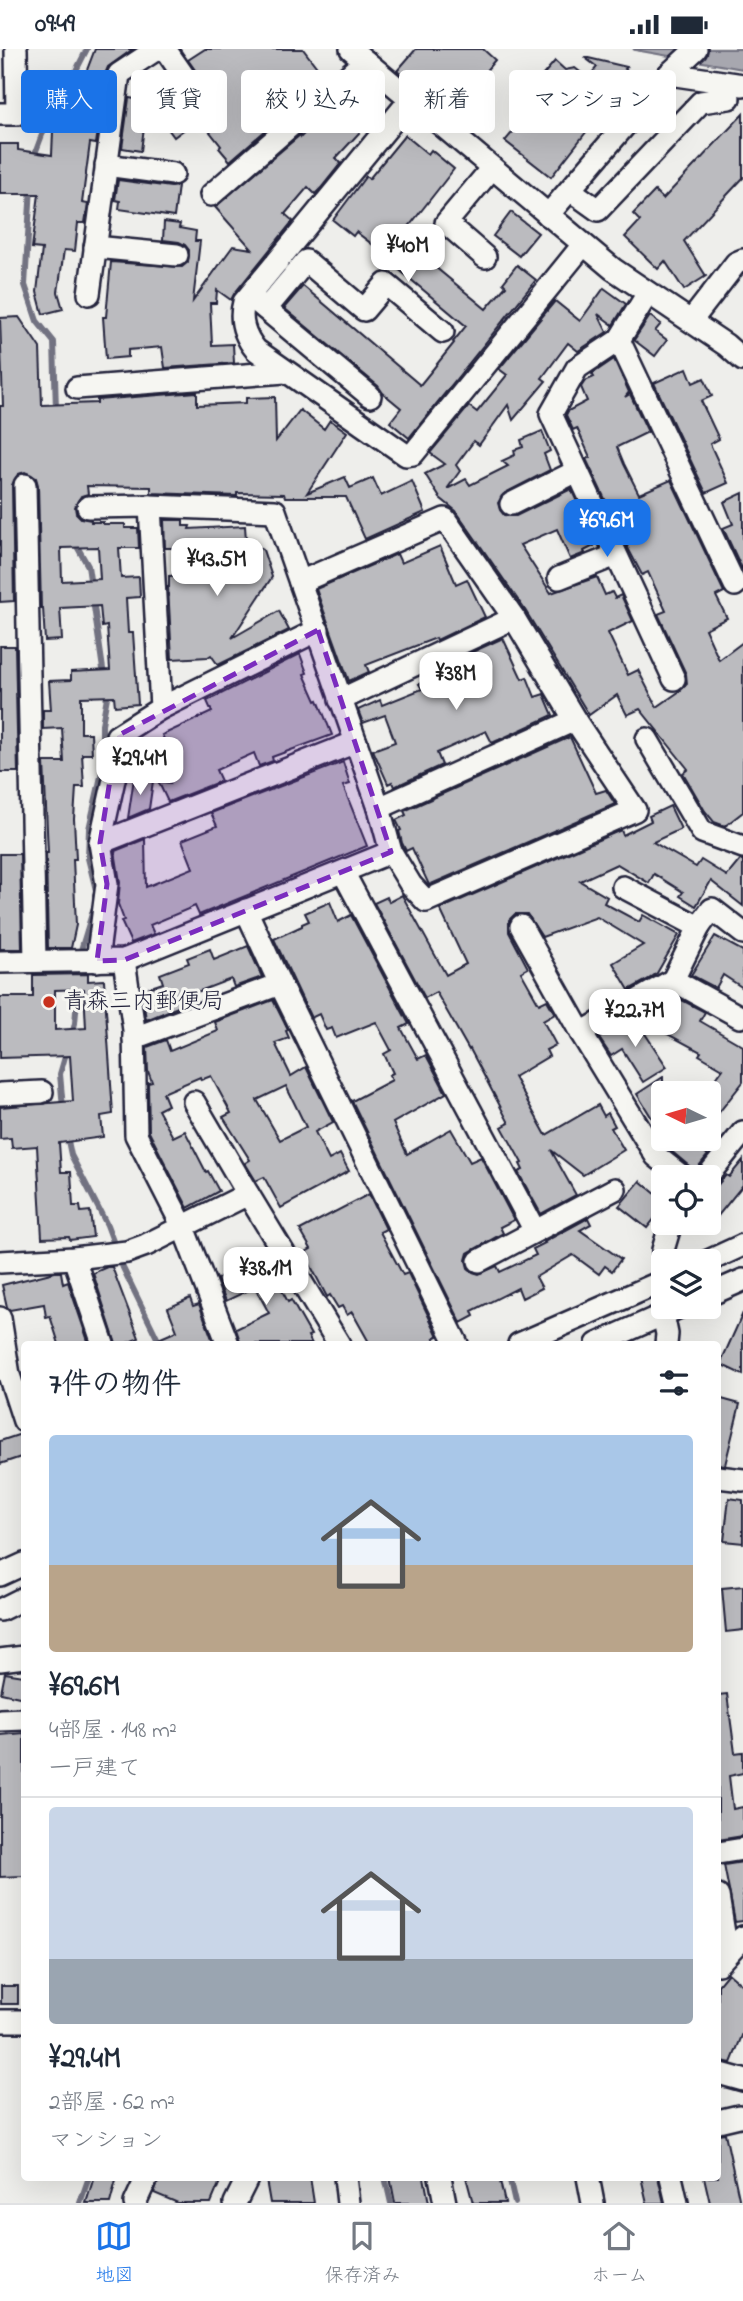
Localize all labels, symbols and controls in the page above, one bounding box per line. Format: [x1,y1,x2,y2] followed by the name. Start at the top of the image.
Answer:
[35,6,75,44] text: 09:49
[21,70,117,133] chip: 購入
[131,70,227,133] chip: 賃貸
[241,70,385,133] chip: 絞り込み
[399,70,495,133] chip: 新着
[509,70,676,133] chip: マンション
[367,225,449,284] pin: ¥40M
[387,230,429,263] text: ¥40M
[550,499,664,559] pin: ¥69.6M
[580,505,634,538] text: ¥69.6M
[160,539,274,598] pin: ¥43.5M
[187,544,247,577] text: ¥43.5M
[415,653,497,712] pin: ¥38M
[435,658,477,691] text: ¥38M
[83,737,197,797] pin: ¥29.4M
[112,743,168,776] text: ¥29.4M
[63,986,224,1019] place label: 青森三内郵便局
[578,989,692,1049] pin: ¥22.7M
[41,994,57,1010] marker: 青森三内郵便局
[605,995,665,1028] text: ¥22.7M
[651,1081,721,1151] north arrow
[651,1081,721,1319] map controls
[651,1165,721,1235] button: locate
[209,1247,323,1307] pin: ¥38.1M
[651,1249,721,1319] button: layers
[239,1253,293,1286] text: ¥38.1M
[49,1364,181,1408] text: 7件の物件
[655,1364,693,1402] icon: filters
[308,1481,434,1607] icon: home
[49,1666,120,1710] text: ¥69.6M
[49,1715,177,1748] text: 4部屋 · 148 m²
[49,1753,141,1786] text: 一戸建て
[308,1853,434,1979] icon: home
[49,2038,121,2082] text: ¥29.4M
[49,2087,175,2120] text: 2部屋 · 62 m²
[49,2125,163,2158] text: マンション
[95,2217,133,2290] tab: 地図
[324,2217,400,2290] tab: 保存済み
[591,2217,648,2290] tab: ホーム

